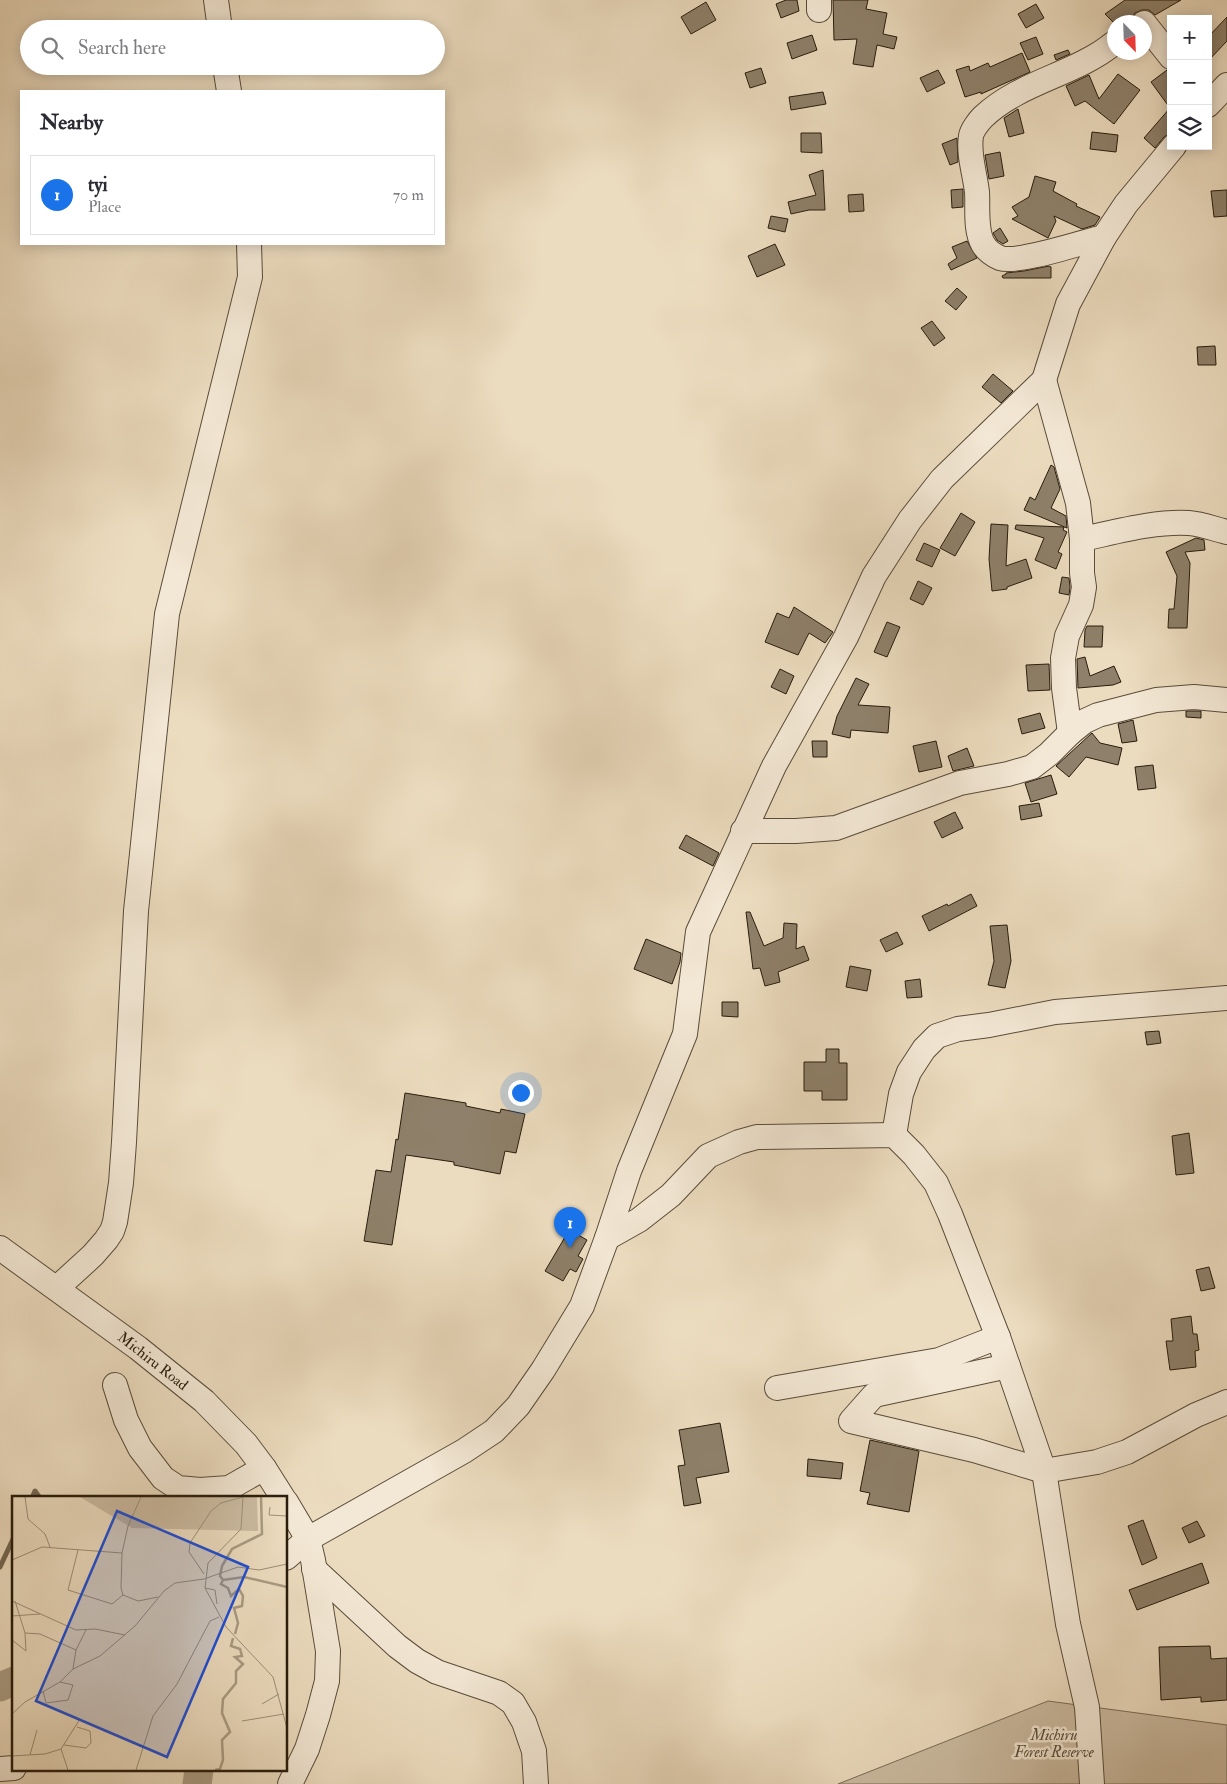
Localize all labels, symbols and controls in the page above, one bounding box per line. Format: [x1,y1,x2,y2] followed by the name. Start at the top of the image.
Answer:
[1107,15,1152,60] north arrow
[1167,15,1212,150] map controls
[1167,15,1212,60] button: +
[20,20,445,75] search box
[38,34,66,62] icon: search
[78,36,166,60] text: Search here
[1167,60,1212,105] button: −
[1167,105,1212,150] button: layers
[40,109,103,136] text: Nearby
[88,173,108,197] text: tyi
[54,185,60,205] text: 1
[393,185,424,205] text: 70 m
[88,197,121,217] text: Place
[508,1080,534,1106] your location
[554,1207,586,1248] pin: 1
[114,1328,192,1395] street label: Michiru Road
[12,1496,288,1772] inset map
[1013,1726,1095,1762] park label: Michiru Forest Reserve

